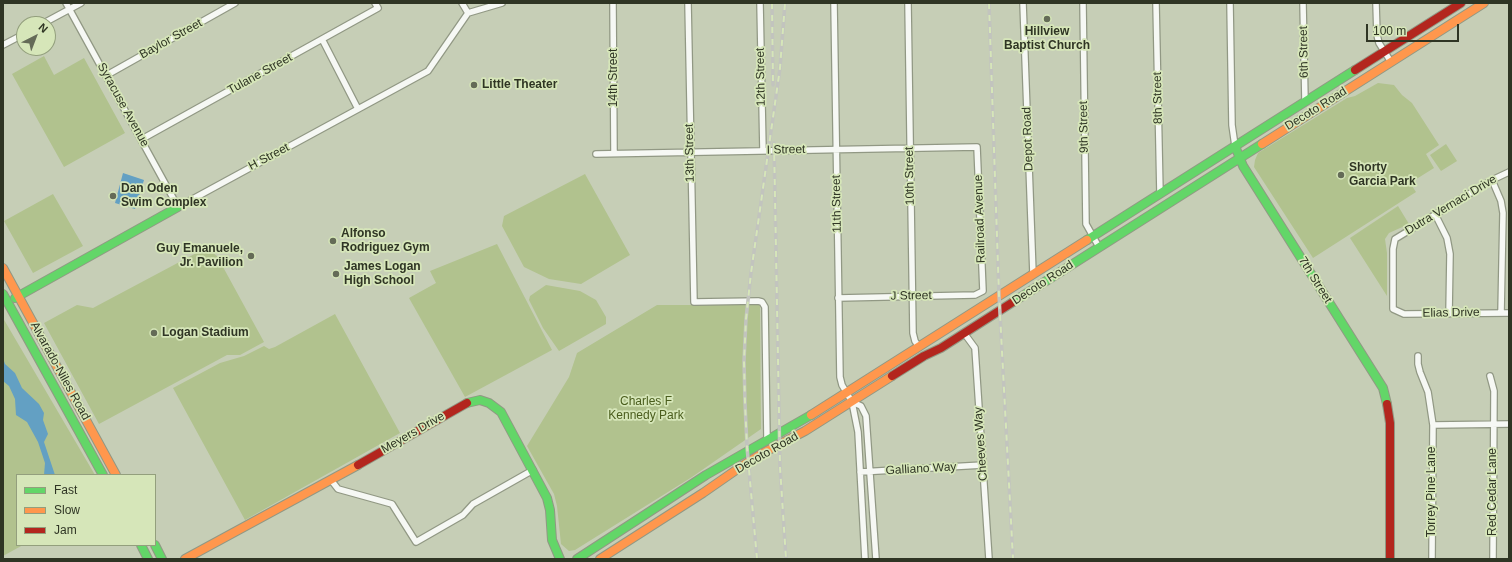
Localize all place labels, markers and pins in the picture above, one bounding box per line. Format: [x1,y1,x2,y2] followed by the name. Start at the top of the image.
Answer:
[1042,14,1052,24] marker: Hillview Baptist Church
[1004,25,1090,53] place label: Hillview Baptist Church
[482,78,557,92] place label: Little Theater
[469,80,479,90] marker: Little Theater
[1349,161,1416,189] place label: Shorty Garcia Park
[1336,170,1346,180] marker: Shorty Garcia Park
[121,182,206,210] place label: Dan Oden Swim Complex
[108,191,118,201] marker: Dan Oden Swim Complex
[341,227,430,255] place label: Alfonso Rodriguez Gym
[328,236,338,246] marker: Alfonso Rodriguez Gym
[156,242,243,270] place label: Guy Emanuele, Jr. Pavilion
[246,251,256,261] marker: Guy Emanuele, Jr. Pavilion
[344,260,421,288] place label: James Logan High School
[331,269,341,279] marker: James Logan High School
[162,326,249,340] place label: Logan Stadium
[149,328,159,338] marker: Logan Stadium

